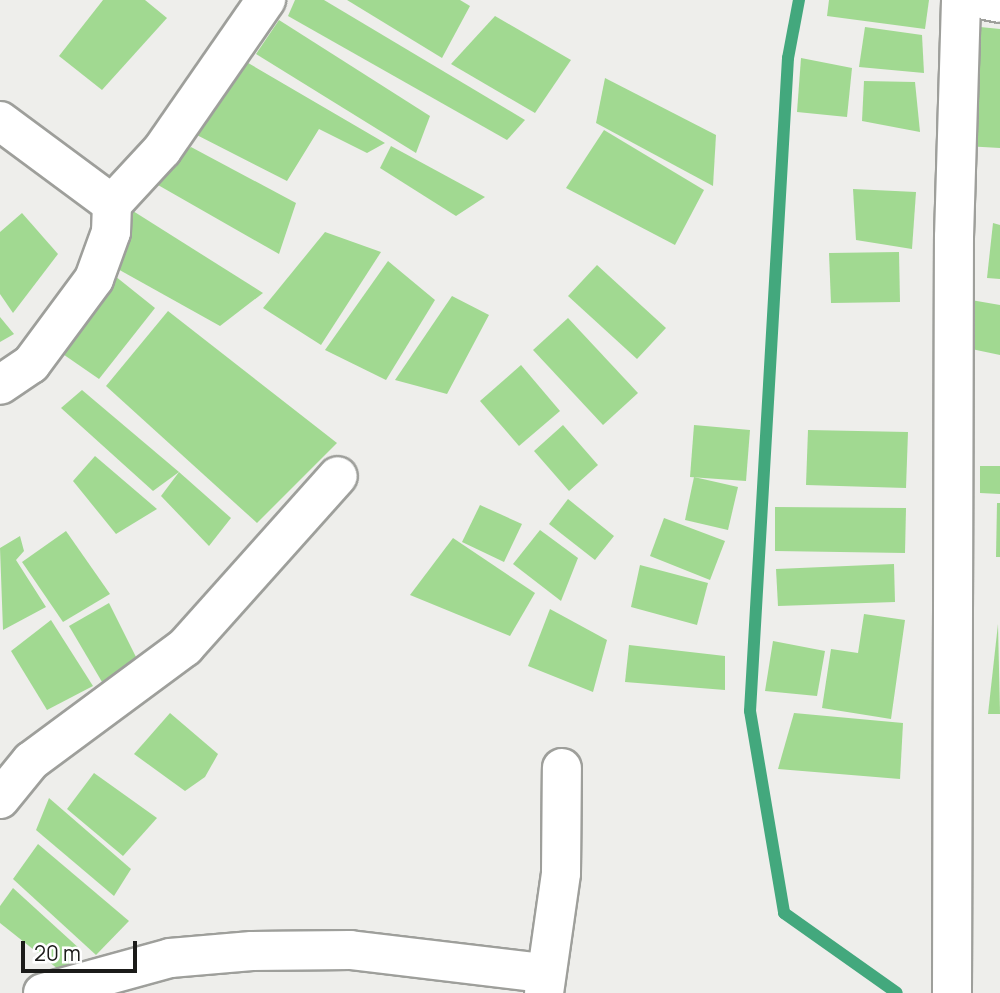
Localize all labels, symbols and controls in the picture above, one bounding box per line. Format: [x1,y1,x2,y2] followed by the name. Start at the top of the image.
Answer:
[24,926,140,970] scale bar
[34,939,81,967] text: 20 m

